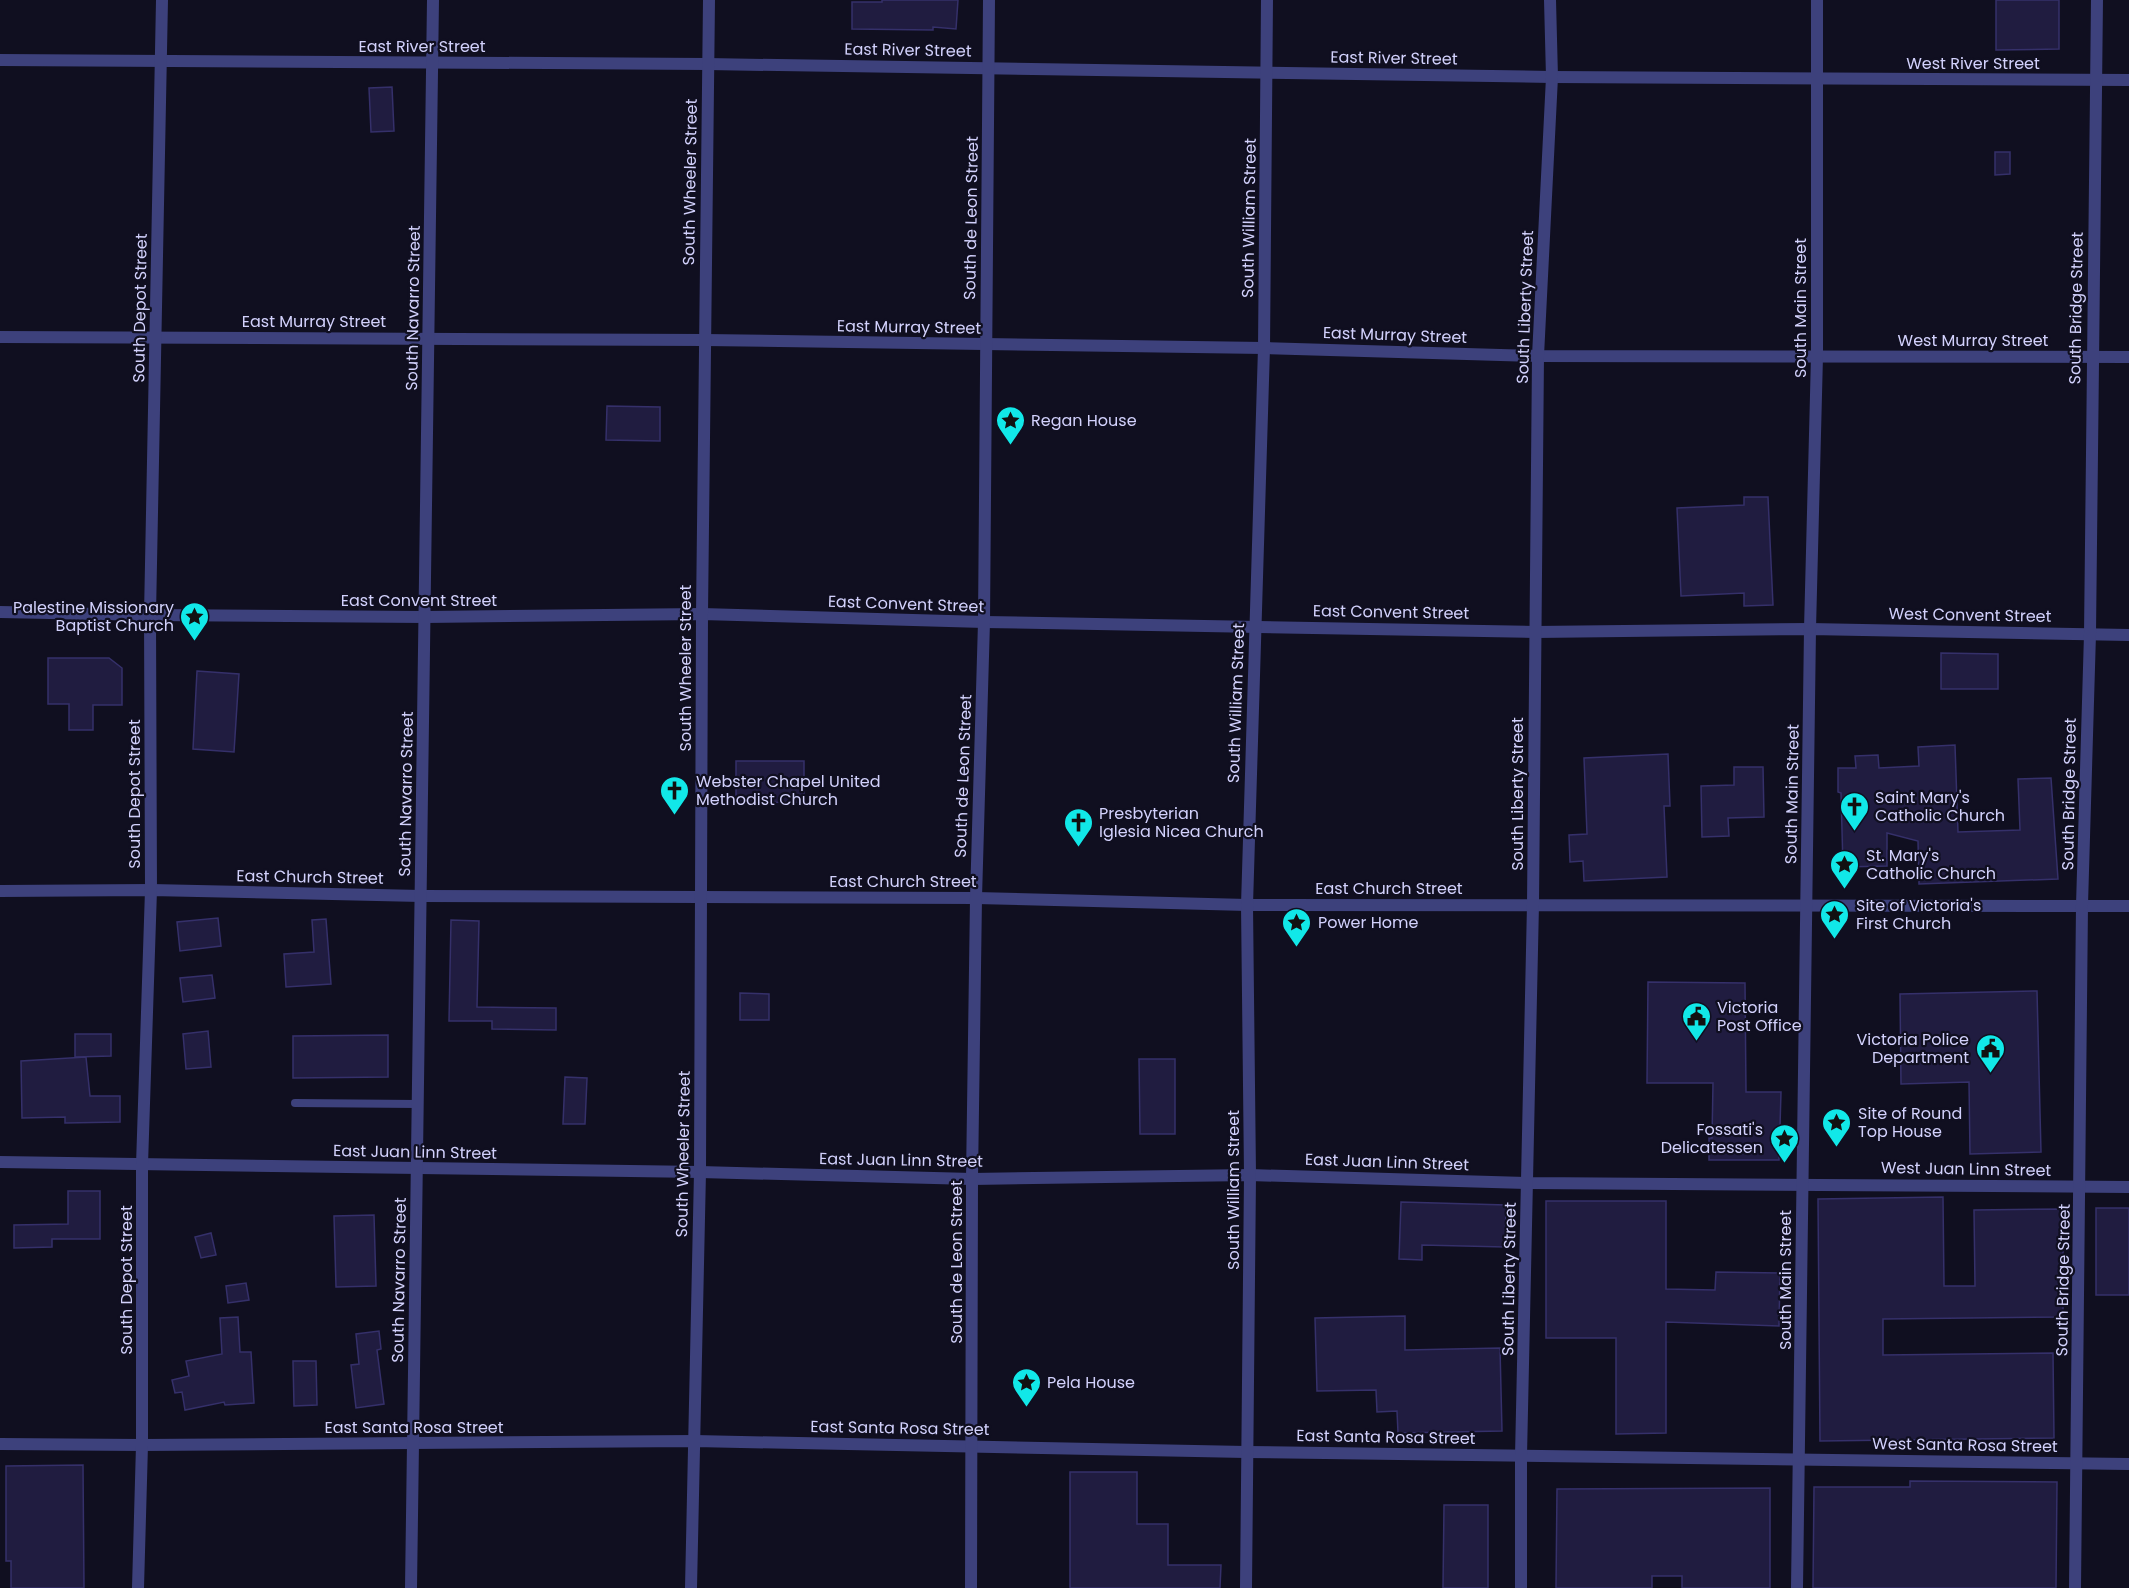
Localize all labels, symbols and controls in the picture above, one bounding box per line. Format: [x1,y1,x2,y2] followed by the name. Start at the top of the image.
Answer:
[358,35,486,58] street label: East River Street
[844,37,972,63] street label: East River Street
[1330,45,1458,71] street label: East River Street
[1906,52,2040,75] street label: West River Street
[677,98,703,266] street label: South Wheeler Street
[958,136,984,300] street label: South de Leon Street
[1236,138,1262,298] street label: South William Street
[400,225,426,391] street label: South Navarro Street
[1511,230,1539,384] street label: South Liberty Street
[2063,231,2089,384] street label: South Bridge Street
[127,233,153,383] street label: South Depot Street
[1789,238,1812,378] street label: South Main Street
[242,310,386,333] street label: East Murray Street
[837,314,982,340] street label: East Murray Street
[1322,321,1468,349] street label: East Murray Street
[1898,329,2049,352] street label: West Murray Street
[994,404,1026,446] place icon: Regan House
[1031,409,1137,432] place label: Regan House
[674,584,697,751] street label: South Wheeler Street
[341,589,497,612] street label: East Convent Street
[827,590,985,618] street label: East Convent Street
[13,596,174,637] place label: Palestine Missionary Baptist Church
[1313,599,1470,625] street label: East Convent Street
[179,600,211,642] place icon: Palestine Missionary Baptist Church
[1888,602,2052,628] street label: West Convent Street
[1222,622,1250,783] street label: South William Street
[949,694,977,858] street label: South de Leon Street
[393,711,419,877] street label: South Navarro Street
[1506,717,1529,871] street label: South Liberty Street
[2056,717,2082,870] street label: South Bridge Street
[123,719,146,869] street label: South Depot Street
[1779,724,1805,864] street label: South Main Street
[696,770,881,811] place label: Webster Chapel United Methodist Church
[659,774,691,816] church icon: Webster Chapel United Methodist Church
[1875,786,2005,827] place label: Saint Mary's Catholic Church
[1838,790,1870,832] church icon: Saint Mary's Catholic Church
[1099,802,1264,843] place label: Presbyterian Iglesia Nicea Church
[1062,806,1094,848] church icon: Presbyterian Iglesia Nicea Church
[1866,844,1996,885] place label: St. Mary's Catholic Church
[1829,848,1861,890] place icon: St. Mary's Catholic Church
[236,864,384,890] street label: East Church Street
[829,870,977,893] street label: East Church Street
[1315,877,1463,900] street label: East Church Street
[1856,894,1981,935] place label: Site of Victoria's First Church
[1819,898,1851,940] place icon: Site of Victoria's First Church
[1281,906,1313,948] place icon: Power Home
[1318,911,1419,934] place label: Power Home
[1717,996,1802,1037] place label: Victoria Post Office
[1680,1000,1712,1042] public building icon: Victoria Post Office
[1856,1028,1969,1069] place label: Victoria Police Department
[1974,1032,2006,1074] public building icon: Victoria Police Department
[670,1070,696,1238] street label: South Wheeler Street
[1858,1102,1962,1143] place label: Site of Round Top House
[1821,1106,1853,1148] place icon: Site of Round Top House
[1222,1110,1245,1270] street label: South William Street
[1661,1118,1763,1159] place label: Fossati's Delicatessen
[1768,1122,1800,1164] place icon: Fossati's Delicatessen
[333,1139,497,1165] street label: East Juan Linn Street
[819,1147,983,1173] street label: East Juan Linn Street
[1305,1148,1470,1176] street label: East Juan Linn Street
[1881,1156,2052,1182] street label: West Juan Linn Street
[945,1180,968,1344] street label: South de Leon Street
[386,1197,412,1363] street label: South Navarro Street
[1496,1202,1522,1356] street label: South Liberty Street
[2050,1203,2076,1356] street label: South Bridge Street
[115,1205,138,1355] street label: South Depot Street
[1774,1210,1797,1350] street label: South Main Street
[1010,1366,1042,1408] place icon: Pela House
[1047,1371,1135,1394] place label: Pela House
[810,1415,990,1441] street label: East Santa Rosa Street
[324,1416,504,1439] street label: East Santa Rosa Street
[1296,1424,1476,1450] street label: East Santa Rosa Street
[1872,1432,2058,1458] street label: West Santa Rosa Street

